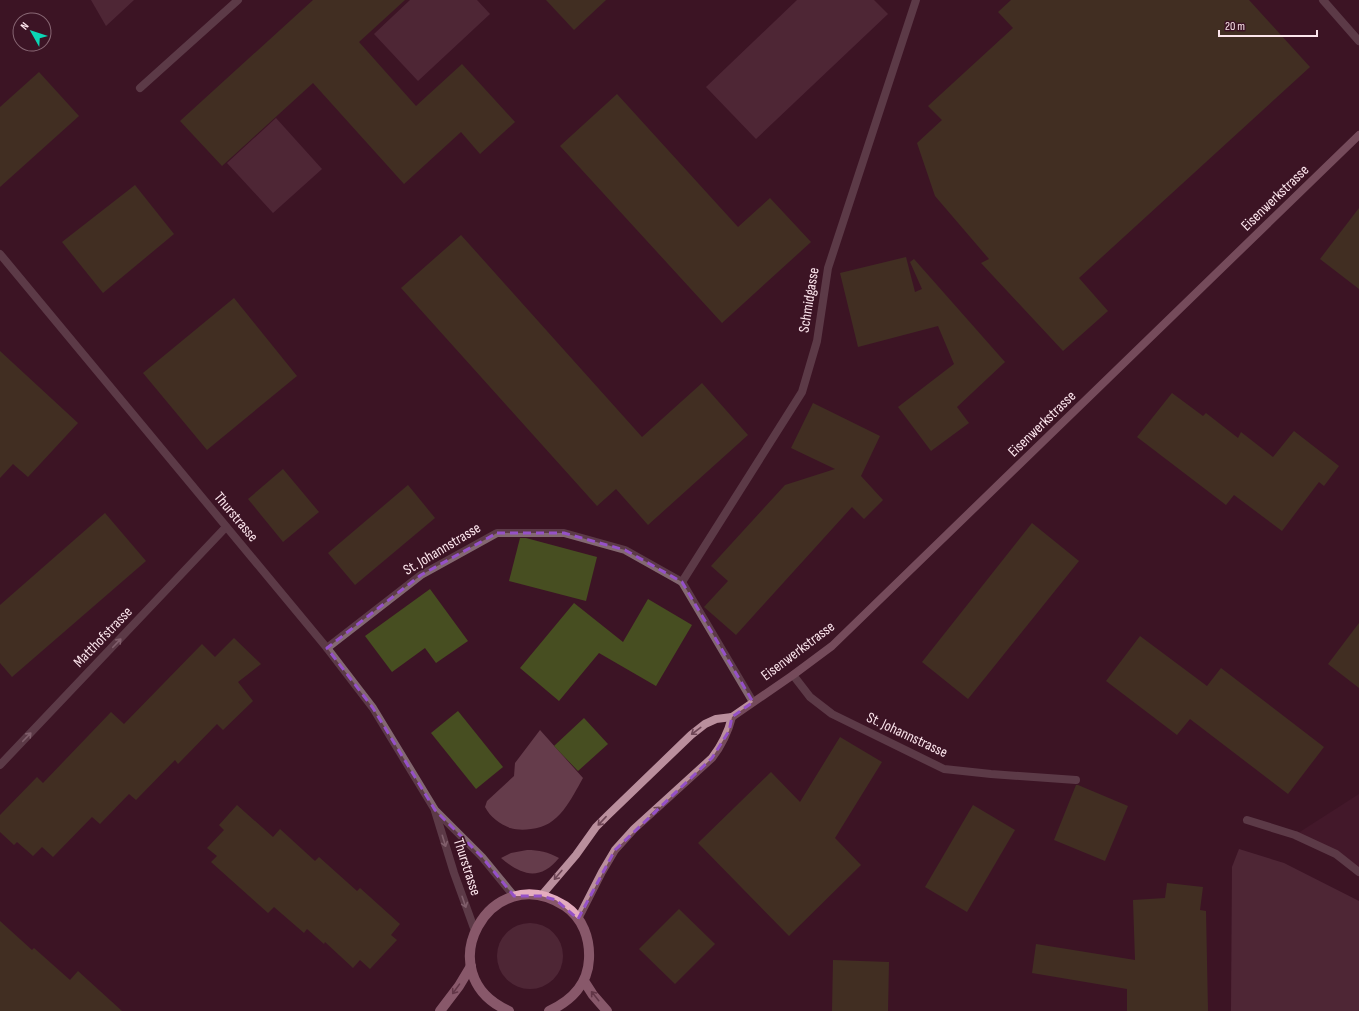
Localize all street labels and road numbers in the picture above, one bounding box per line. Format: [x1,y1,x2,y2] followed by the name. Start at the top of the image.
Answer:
[1237,161,1313,235] street label: Eisenwerkstrasse
[794,266,824,334] street label: Schmidgasse
[1004,387,1080,461] street label: Eisenwerkstrasse
[210,488,262,546] street label: Thurstrasse
[400,518,484,580] street label: St. Johannstrasse
[69,603,137,671] street label: Matthofstrasse
[757,617,839,685] street label: Eisenwerkstrasse
[863,708,951,762] street label: St. Johannstrasse
[449,836,485,898] street label: Thurstrasse

